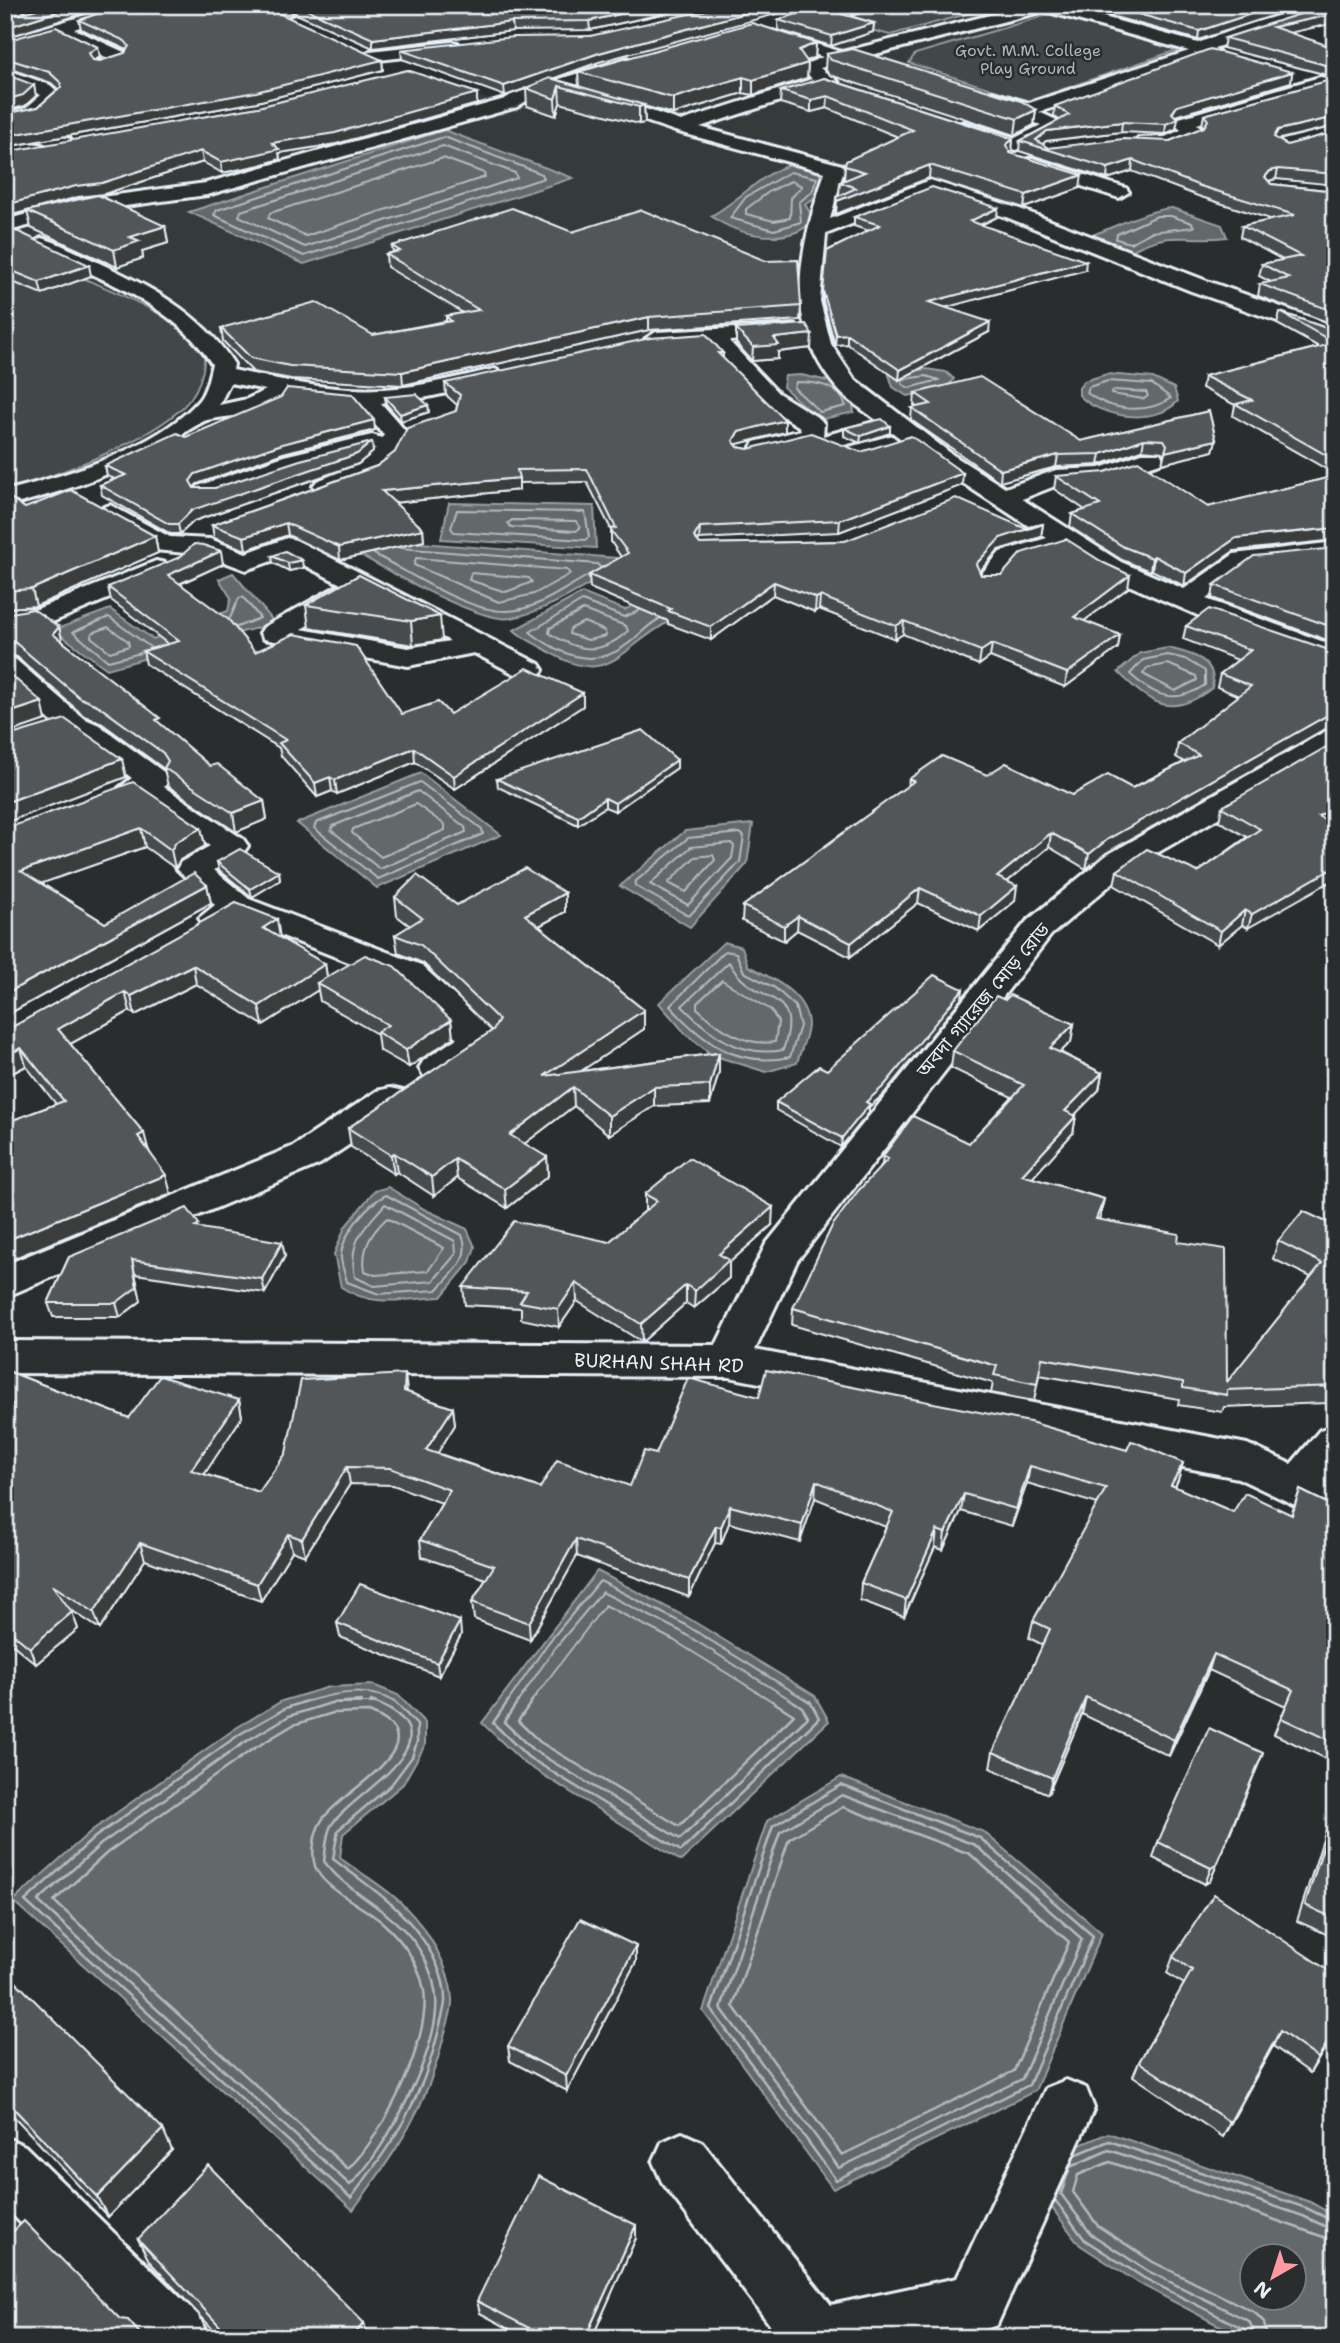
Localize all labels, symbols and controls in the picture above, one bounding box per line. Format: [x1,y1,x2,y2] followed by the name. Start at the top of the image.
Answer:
[955,40,1101,79] park label: Govt. M.M. College Play Ground
[910,917,1055,1083] street label: অবদা গ্যারেজ মোড় রোড
[574,1348,744,1378] street label: BURHAN SHAH RD
[1238,2242,1308,2312] north arrow
[1249,2275,1276,2304] text: N

